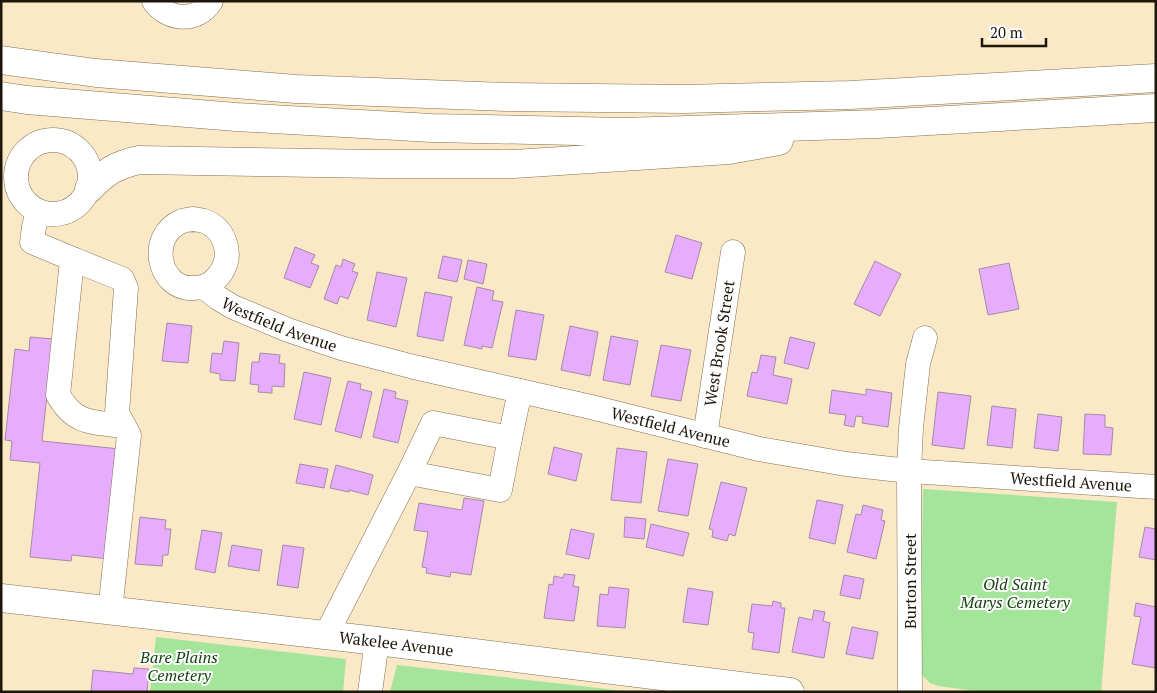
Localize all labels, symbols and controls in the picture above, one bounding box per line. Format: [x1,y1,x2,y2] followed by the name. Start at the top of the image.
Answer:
[982,15,1046,47] scale bar
[990,22,1023,42] text: 20 m
[699,278,740,408] street label: West Brook Street
[218,292,340,357] street label: Westfield Avenue
[609,401,733,452] street label: Westfield Avenue
[1009,467,1133,496] street label: Westfield Avenue
[899,533,921,629] street label: Burton Street
[959,573,1071,613] park label: Old Saint Marys Cemetery
[338,626,455,661] street label: Wakelee Avenue
[139,646,218,686] park label: Bare Plains Cemetery

